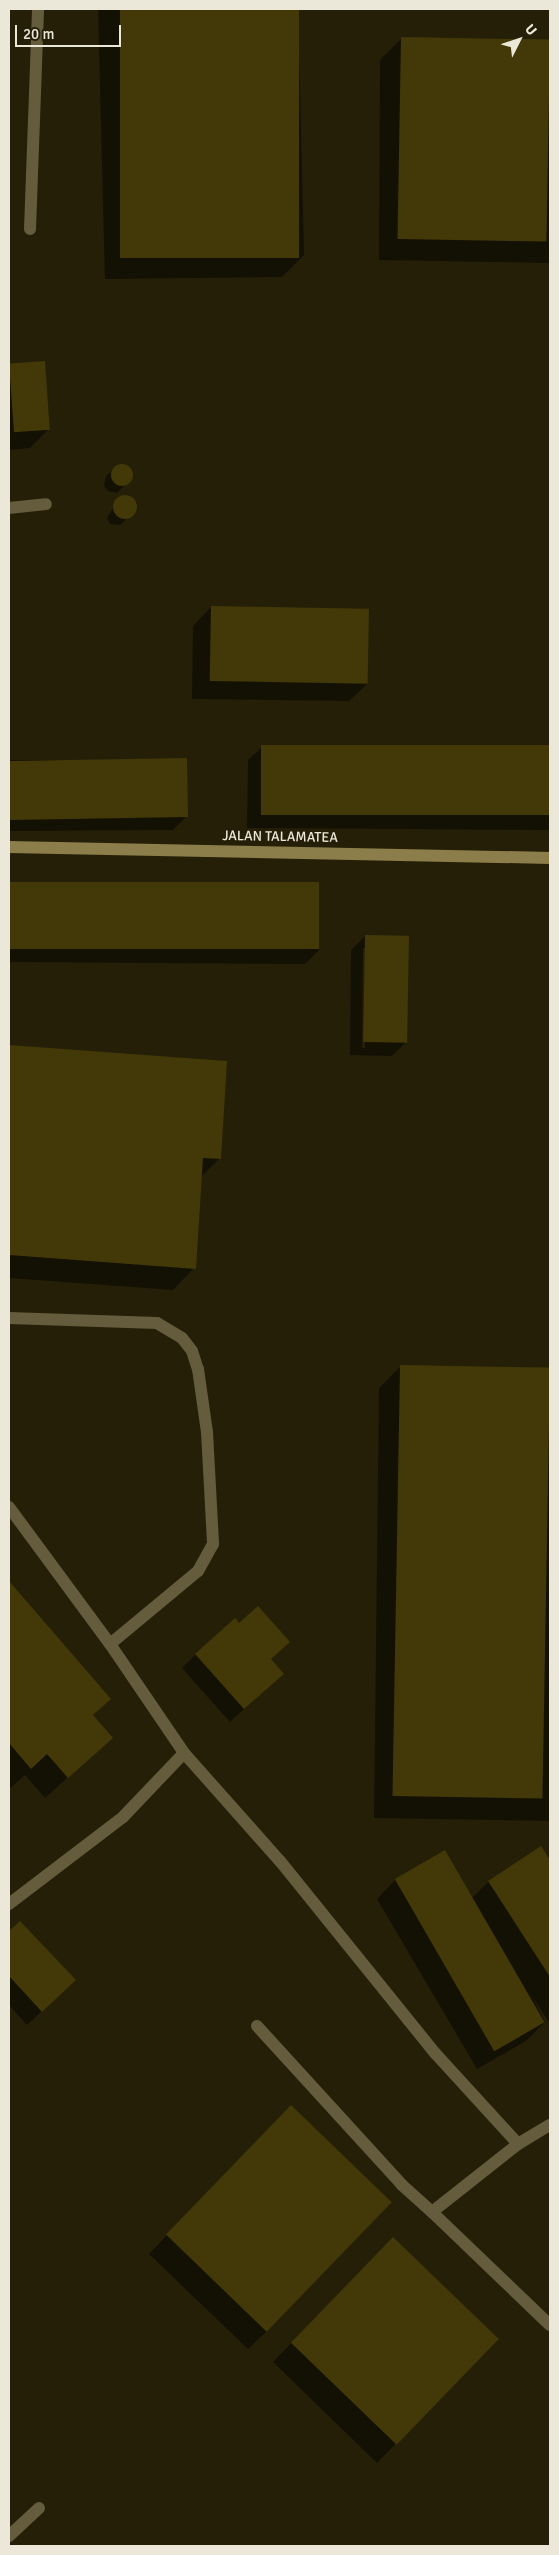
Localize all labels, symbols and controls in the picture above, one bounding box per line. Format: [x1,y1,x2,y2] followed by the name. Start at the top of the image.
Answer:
[18,15,124,47] scale bar
[494,15,544,65] north arrow
[521,21,540,39] text: U
[23,25,54,43] text: 20 m
[222,828,338,846] street label: JALAN TALAMATEA

